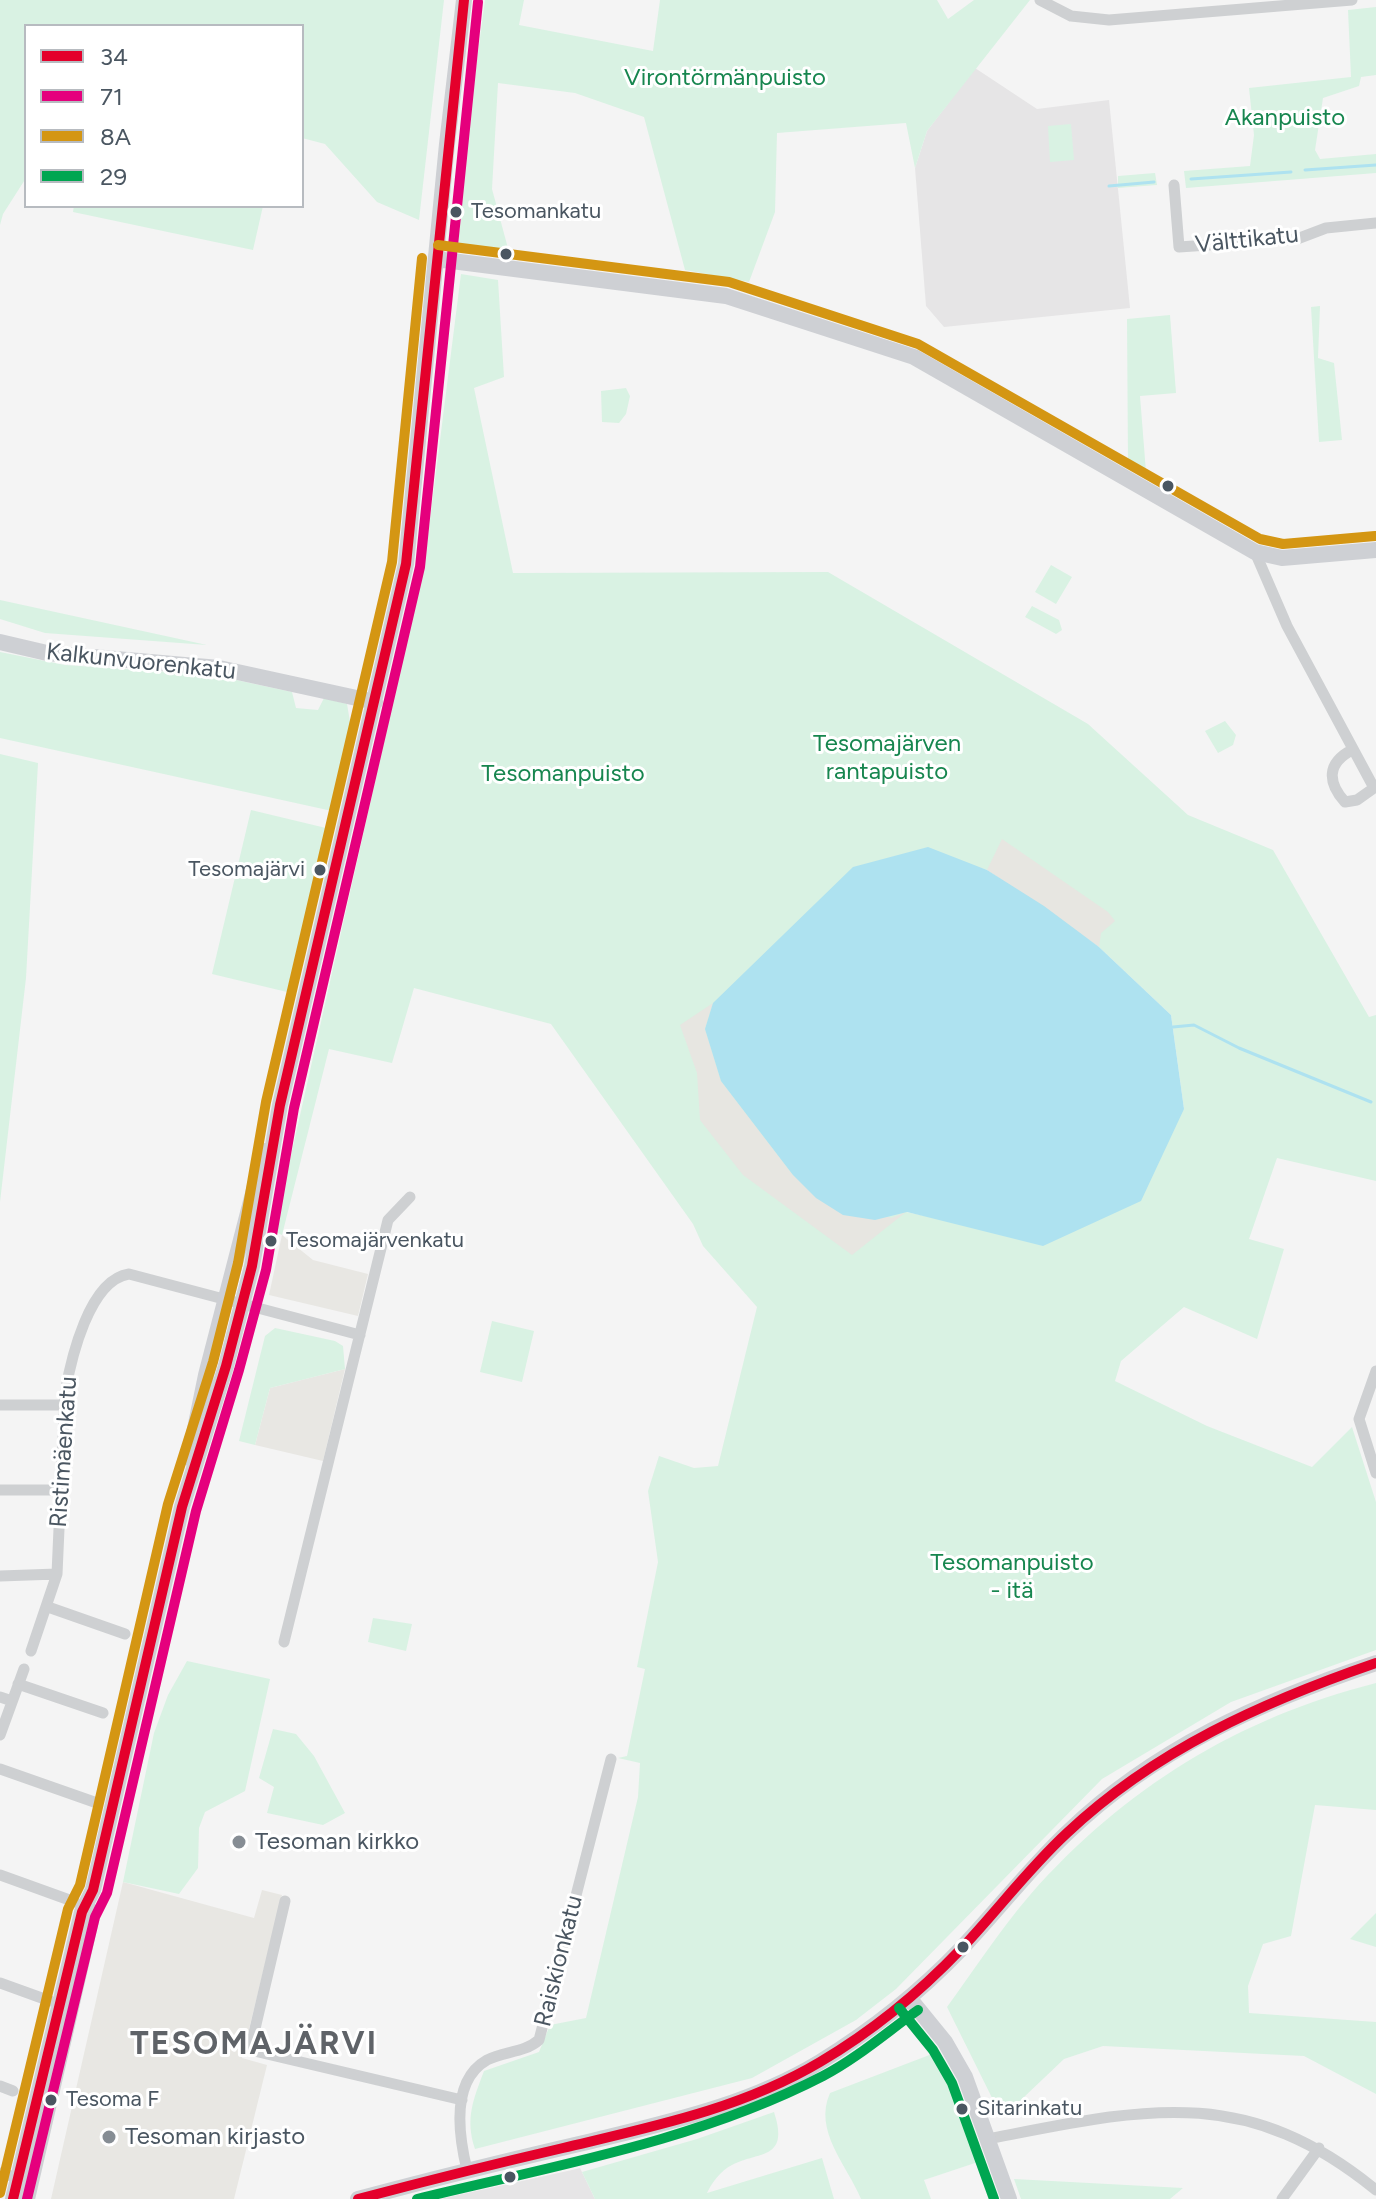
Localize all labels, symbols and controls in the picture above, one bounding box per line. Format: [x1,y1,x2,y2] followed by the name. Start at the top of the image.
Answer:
[24,24,304,208] legend
[100,42,128,71] text: 34
[624,64,826,92] park label: Virontörmänpuisto
[100,82,123,111] text: 71
[1225,104,1345,132] park label: Akanpuisto
[100,122,131,151] text: 8A
[100,162,127,191] text: 29
[471,199,601,225] place label: Tesomankatu
[448,204,464,220] marker: Tesomankatu
[1194,220,1300,260] street label: Välttikatu
[498,246,514,262] unlabelled marker
[1160,478,1176,494] unlabelled marker
[45,638,237,686] street label: Kalkunvuorenkatu
[813,730,961,786] park label: Tesomajärven rantapuisto
[481,760,645,788] park label: Tesomanpuisto
[188,857,305,883] place label: Tesomajärvi
[312,862,328,878] marker: Tesomajärvi
[286,1228,464,1254] place label: Tesomajärvenkatu
[263,1233,279,1249] marker: Tesomajärvenkatu
[44,1375,84,1529] street label: Ristimäenkatu
[930,1549,1094,1605] park label: Tesomanpuisto - itä
[255,1828,419,1856] place label: Tesoman kirkko
[230,1833,248,1851] marker: Tesoman kirkko
[529,1892,589,2030] street label: Raiskionkatu
[955,1939,971,1955] unlabelled marker
[130,2026,378,2064] district label: TESOMAJÄRVI
[66,2087,159,2113] place label: Tesoma F
[43,2092,59,2108] marker: Tesoma F
[977,2096,1082,2122] place label: Sitarinkatu
[954,2101,970,2117] marker: Sitarinkatu
[125,2123,305,2151] place label: Tesoman kirjasto
[100,2128,118,2146] marker: Tesoman kirjasto
[502,2169,518,2185] unlabelled marker

